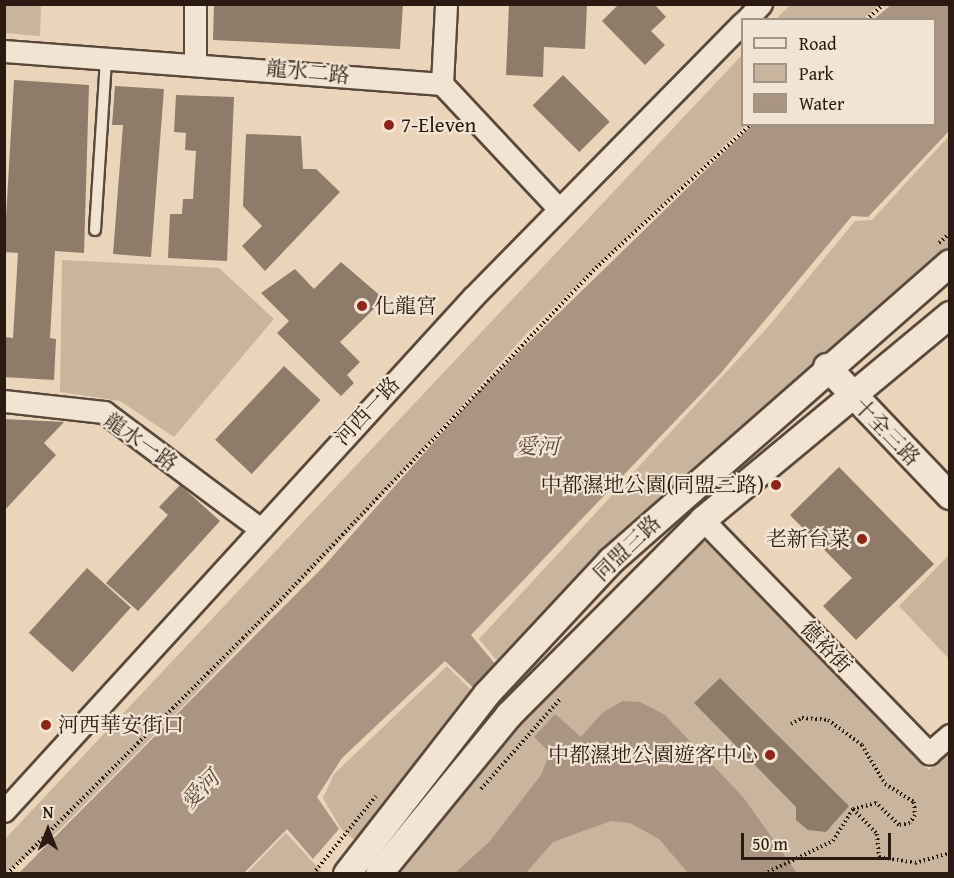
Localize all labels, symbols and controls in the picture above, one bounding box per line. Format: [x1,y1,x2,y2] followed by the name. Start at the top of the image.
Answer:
[741,18,936,126] legend
[799,30,837,57] text: Road
[265,56,351,88] street label: 龍水二路
[799,60,834,87] text: Park
[799,90,844,117] text: Water
[401,112,476,138] place label: 7-Eleven
[382,118,396,132] marker: 7-Eleven
[374,293,437,319] place label: 化龍宮
[355,299,369,313] marker: 化龍宮
[329,372,405,450] street label: 河西一路
[849,393,925,471] street label: 十全三路
[99,408,183,476] street label: 龍水一路
[515,434,559,460] water label: 愛河
[540,472,764,498] place label: 中都濕地公園(同盟三路)
[769,478,783,492] marker: 中都濕地公園(同盟三路)
[588,510,666,586] street label: 同盟三路
[766,526,850,552] place label: 老新台菜
[855,532,869,546] marker: 老新台菜
[795,616,857,678] street label: 德裕街
[58,712,184,738] place label: 河西華安街口
[39,718,53,732] marker: 河西華安街口
[548,742,758,768] place label: 中都濕地公園遊客中心
[763,748,777,762] marker: 中都濕地公園遊客中心
[175,765,225,815] water label: 愛河
[18,800,78,860] north arrow
[43,800,53,824] text: N
[744,821,894,859] scale bar
[752,830,788,857] text: 50 m

